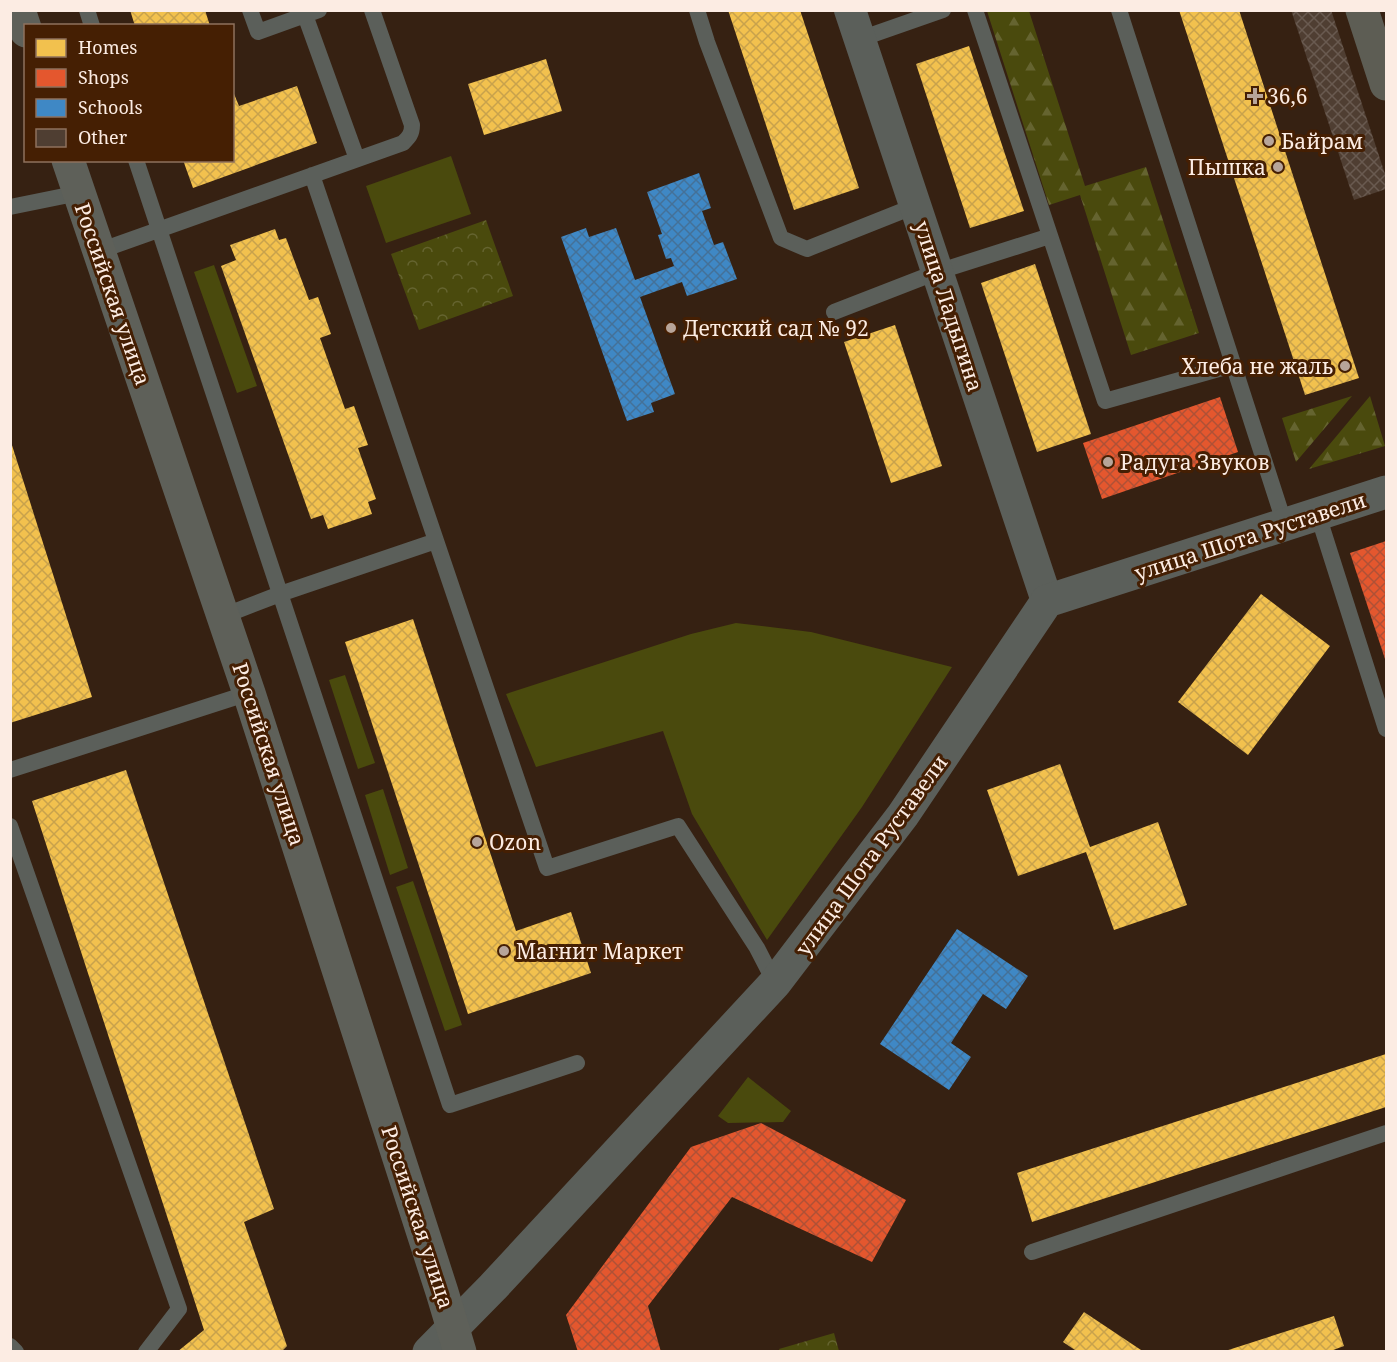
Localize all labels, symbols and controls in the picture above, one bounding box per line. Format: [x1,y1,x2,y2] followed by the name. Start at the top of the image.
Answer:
[24,24,234,162] legend
[78,35,137,59] text: Homes
[78,65,129,89] text: Shops
[1267,82,1307,110] place label: 36,6
[1248,89,1262,103] marker: 36,6
[78,95,143,119] text: Schools
[78,125,128,149] text: Other
[1281,127,1363,155] place label: Байрам
[1262,134,1276,148] marker: Байрам
[1188,153,1266,181] place label: Пышка
[1271,160,1285,174] marker: Пышка
[69,199,157,389] street label: Российская улица
[908,217,990,395] street label: улица Ладыгина
[683,314,869,342] place label: Детский сад № 92
[664,321,678,335] marker: Детский сад № 92
[1182,352,1333,380] place label: Хлеба не жаль
[1338,359,1352,373] marker: Хлеба не жаль
[1120,448,1269,476] place label: Радуга Звуков
[1101,455,1115,469] marker: Радуга Звуков
[1131,485,1369,587] street label: улица Шота Руставели
[226,659,312,849] street label: Российская улица
[789,749,953,961] street label: улица Шота Руставели
[489,828,541,856] place label: Ozon
[470,835,484,849] marker: Ozon
[516,937,683,965] place label: Магнит Маркет
[497,944,511,958] marker: Магнит Маркет
[375,1122,461,1312] street label: Российская улица

